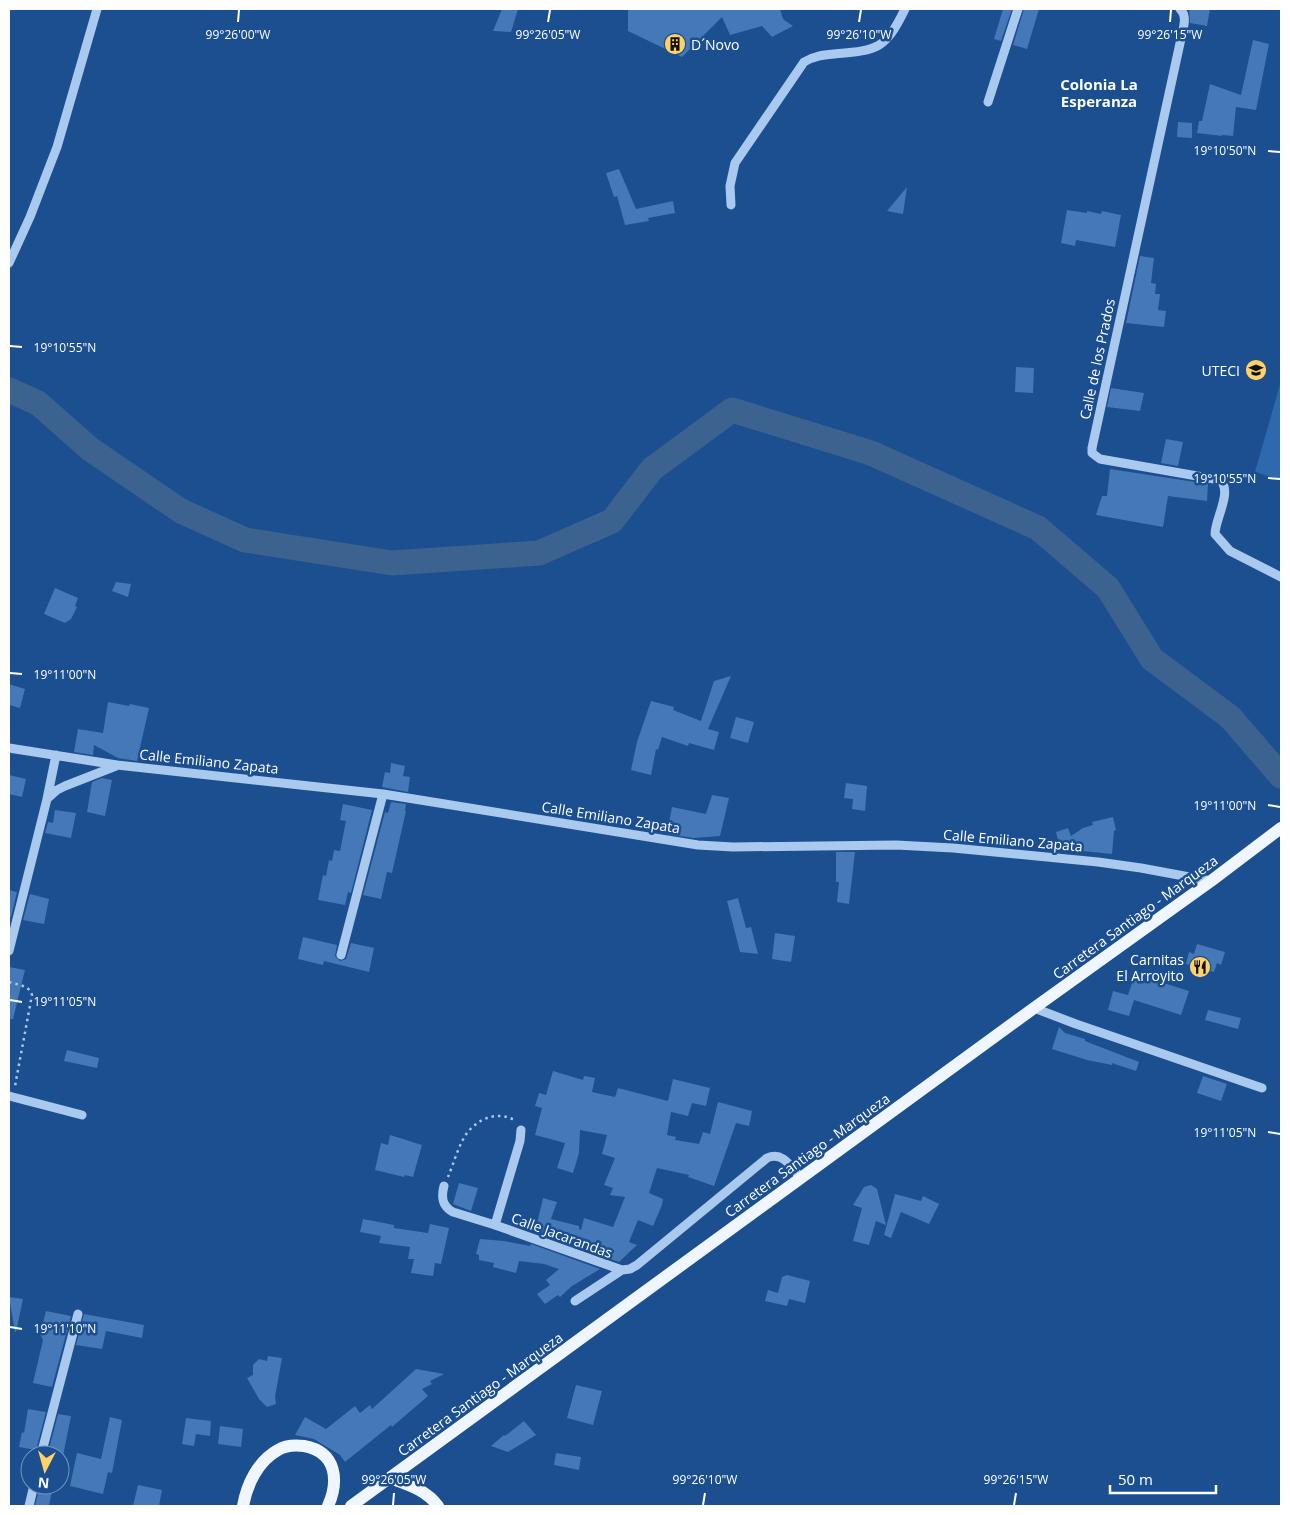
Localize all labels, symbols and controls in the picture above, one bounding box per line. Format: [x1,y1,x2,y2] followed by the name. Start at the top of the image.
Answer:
[206,26,270,43] text: 99°26'00"W
[516,26,580,43] text: 99°26'05"W
[827,26,891,43] text: 99°26'10"W
[1138,26,1202,43] text: 99°26'15"W
[663,32,687,56] building icon: D´Novo
[691,35,739,54] place label: D´Novo
[1060,74,1138,111] district label: Colonia La Esperanza
[1194,142,1256,159] text: 19°10'50"N
[1075,297,1119,421] street label: Calle de los Prados
[34,339,96,356] text: 19°10'55"N
[1244,358,1268,382] school or university icon: UTECI
[1202,361,1240,380] place label: UTECI
[1194,470,1256,487] text: 19°10'55"N
[34,666,96,683] text: 19°11'00"N
[138,744,280,778] street label: Calle Emiliano Zapata
[540,797,682,837] street label: Calle Emiliano Zapata
[1194,797,1256,814] text: 19°11'00"N
[943,824,1083,856] street label: Calle Emiliano Zapata
[1049,851,1221,983] street label: Carretera Santiago - Marqueza
[1116,950,1184,985] place label: Carnitas El Arroyito
[1188,955,1212,979] restaurant icon: Carnitas El Arroyito
[34,993,96,1010] text: 19°11'05"N
[721,1089,893,1221] street label: Carretera Santiago - Marqueza
[1194,1124,1256,1141] text: 19°11'05"N
[509,1208,615,1262] street label: Calle Jacarandas
[34,1320,96,1337] text: 19°11'10"N
[394,1328,566,1460] street label: Carretera Santiago - Marqueza
[20,1445,70,1495] north arrow
[1110,1462,1216,1494] scale bar
[1118,1469,1153,1489] text: 50 m
[362,1471,426,1488] text: 99°26'05"W
[673,1471,737,1488] text: 99°26'10"W
[984,1471,1048,1488] text: 99°26'15"W
[37,1473,50,1493] text: N

